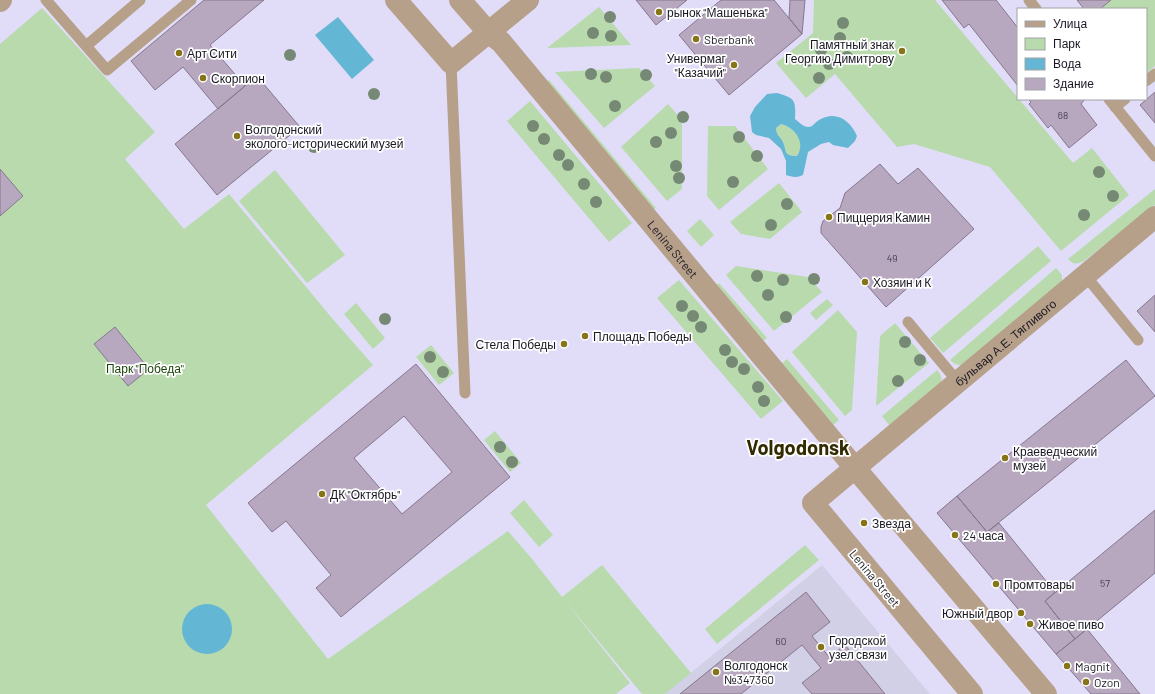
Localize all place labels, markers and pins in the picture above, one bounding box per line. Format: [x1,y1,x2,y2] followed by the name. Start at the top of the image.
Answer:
[667,5,768,20] place label: рынок "Машенька"
[654,7,664,17] marker: рынок "Машенька"
[704,32,753,46] place label: Sberbank
[691,34,701,44] marker: Sberbank
[785,37,895,66] place label: Памятный знак Георгию Димитрову
[187,46,237,61] place label: Арт Сити
[897,46,907,56] marker: Памятный знак Георгию Димитрову
[174,48,184,58] marker: Арт Сити
[667,51,727,79] place label: Универмаг "Казачий"
[729,60,739,70] marker: Универмаг "Казачий"
[211,71,265,86] place label: Скорпион
[198,73,208,83] marker: Скорпион
[245,122,403,151] place label: Волгодонский эколого-исторический музей
[232,131,242,141] marker: Волгодонский эколого-исторический музей
[837,210,930,225] place label: Пиццерия Камин
[824,212,834,222] marker: Пиццерия Камин
[873,275,931,289] place label: Хозяин и К
[860,277,870,287] marker: Хозяин и К
[593,329,692,344] place label: Площадь Победы
[580,331,590,341] marker: Площадь Победы
[476,337,556,352] place label: Стела Победы
[559,339,569,349] marker: Стела Победы
[1013,444,1097,473] place label: Краеведческий музей
[1000,453,1010,463] marker: Краеведческий музей
[330,487,400,502] place label: ДК "Октябрь"
[317,489,327,499] marker: ДК "Октябрь"
[872,516,911,531] place label: Звезда
[859,518,869,528] marker: Звезда
[963,528,1004,542] place label: 24 часа
[950,530,960,540] marker: 24 часа
[1004,577,1074,592] place label: Промтовары
[991,579,1001,589] marker: Промтовары
[942,606,1013,621] place label: Южный двор
[1016,608,1026,618] marker: Южный двор
[1038,617,1104,631] place label: Живое пиво
[1025,619,1035,629] marker: Живое пиво
[829,633,887,662] place label: Городской узел связи
[816,642,826,652] marker: Городской узел связи
[724,658,788,686] place label: Волгодонск №347360
[1075,659,1110,673] place label: Magnit
[1062,661,1072,671] marker: Magnit
[711,667,721,677] marker: Волгодонск №347360
[1094,675,1120,689] place label: Ozon
[1081,677,1091,687] marker: Ozon

